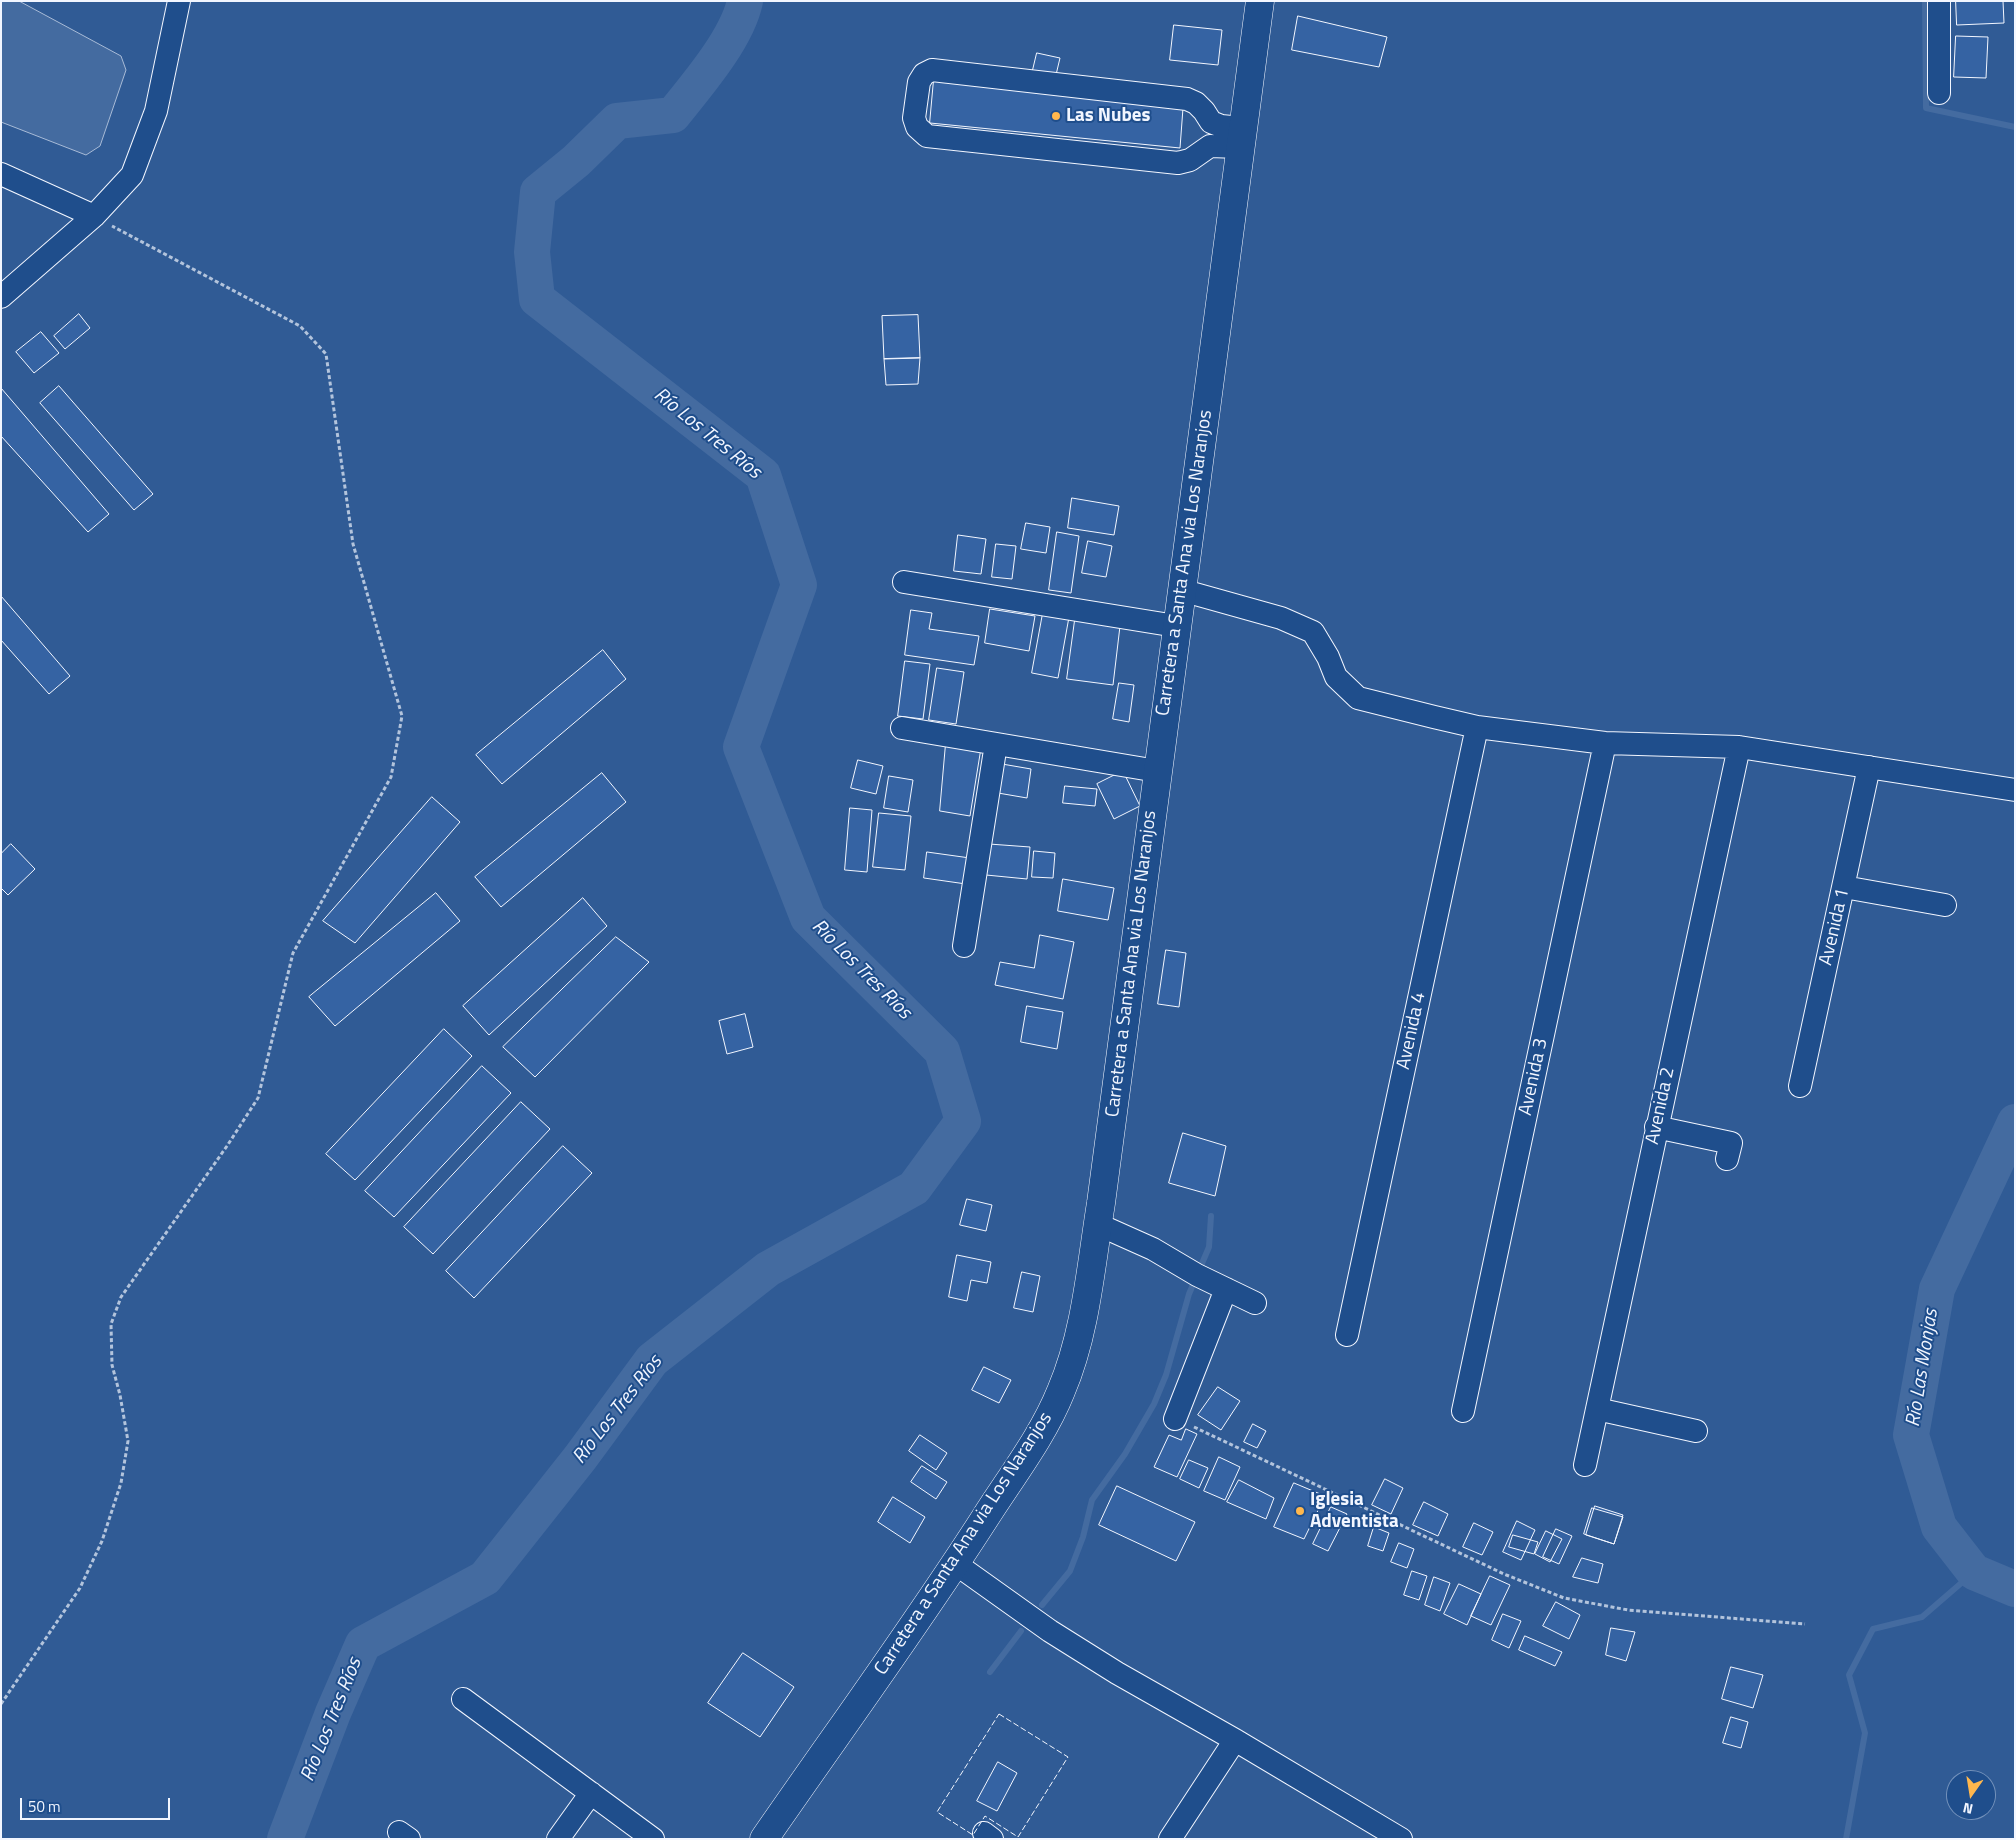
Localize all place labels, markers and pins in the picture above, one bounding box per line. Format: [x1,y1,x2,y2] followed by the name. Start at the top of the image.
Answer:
[1066,105,1150,127] place label: Las Nubes
[1050,110,1062,122] marker: Las Nubes
[1310,1489,1399,1533] place label: Iglesia Adventista
[1294,1505,1306,1517] marker: Iglesia Adventista

